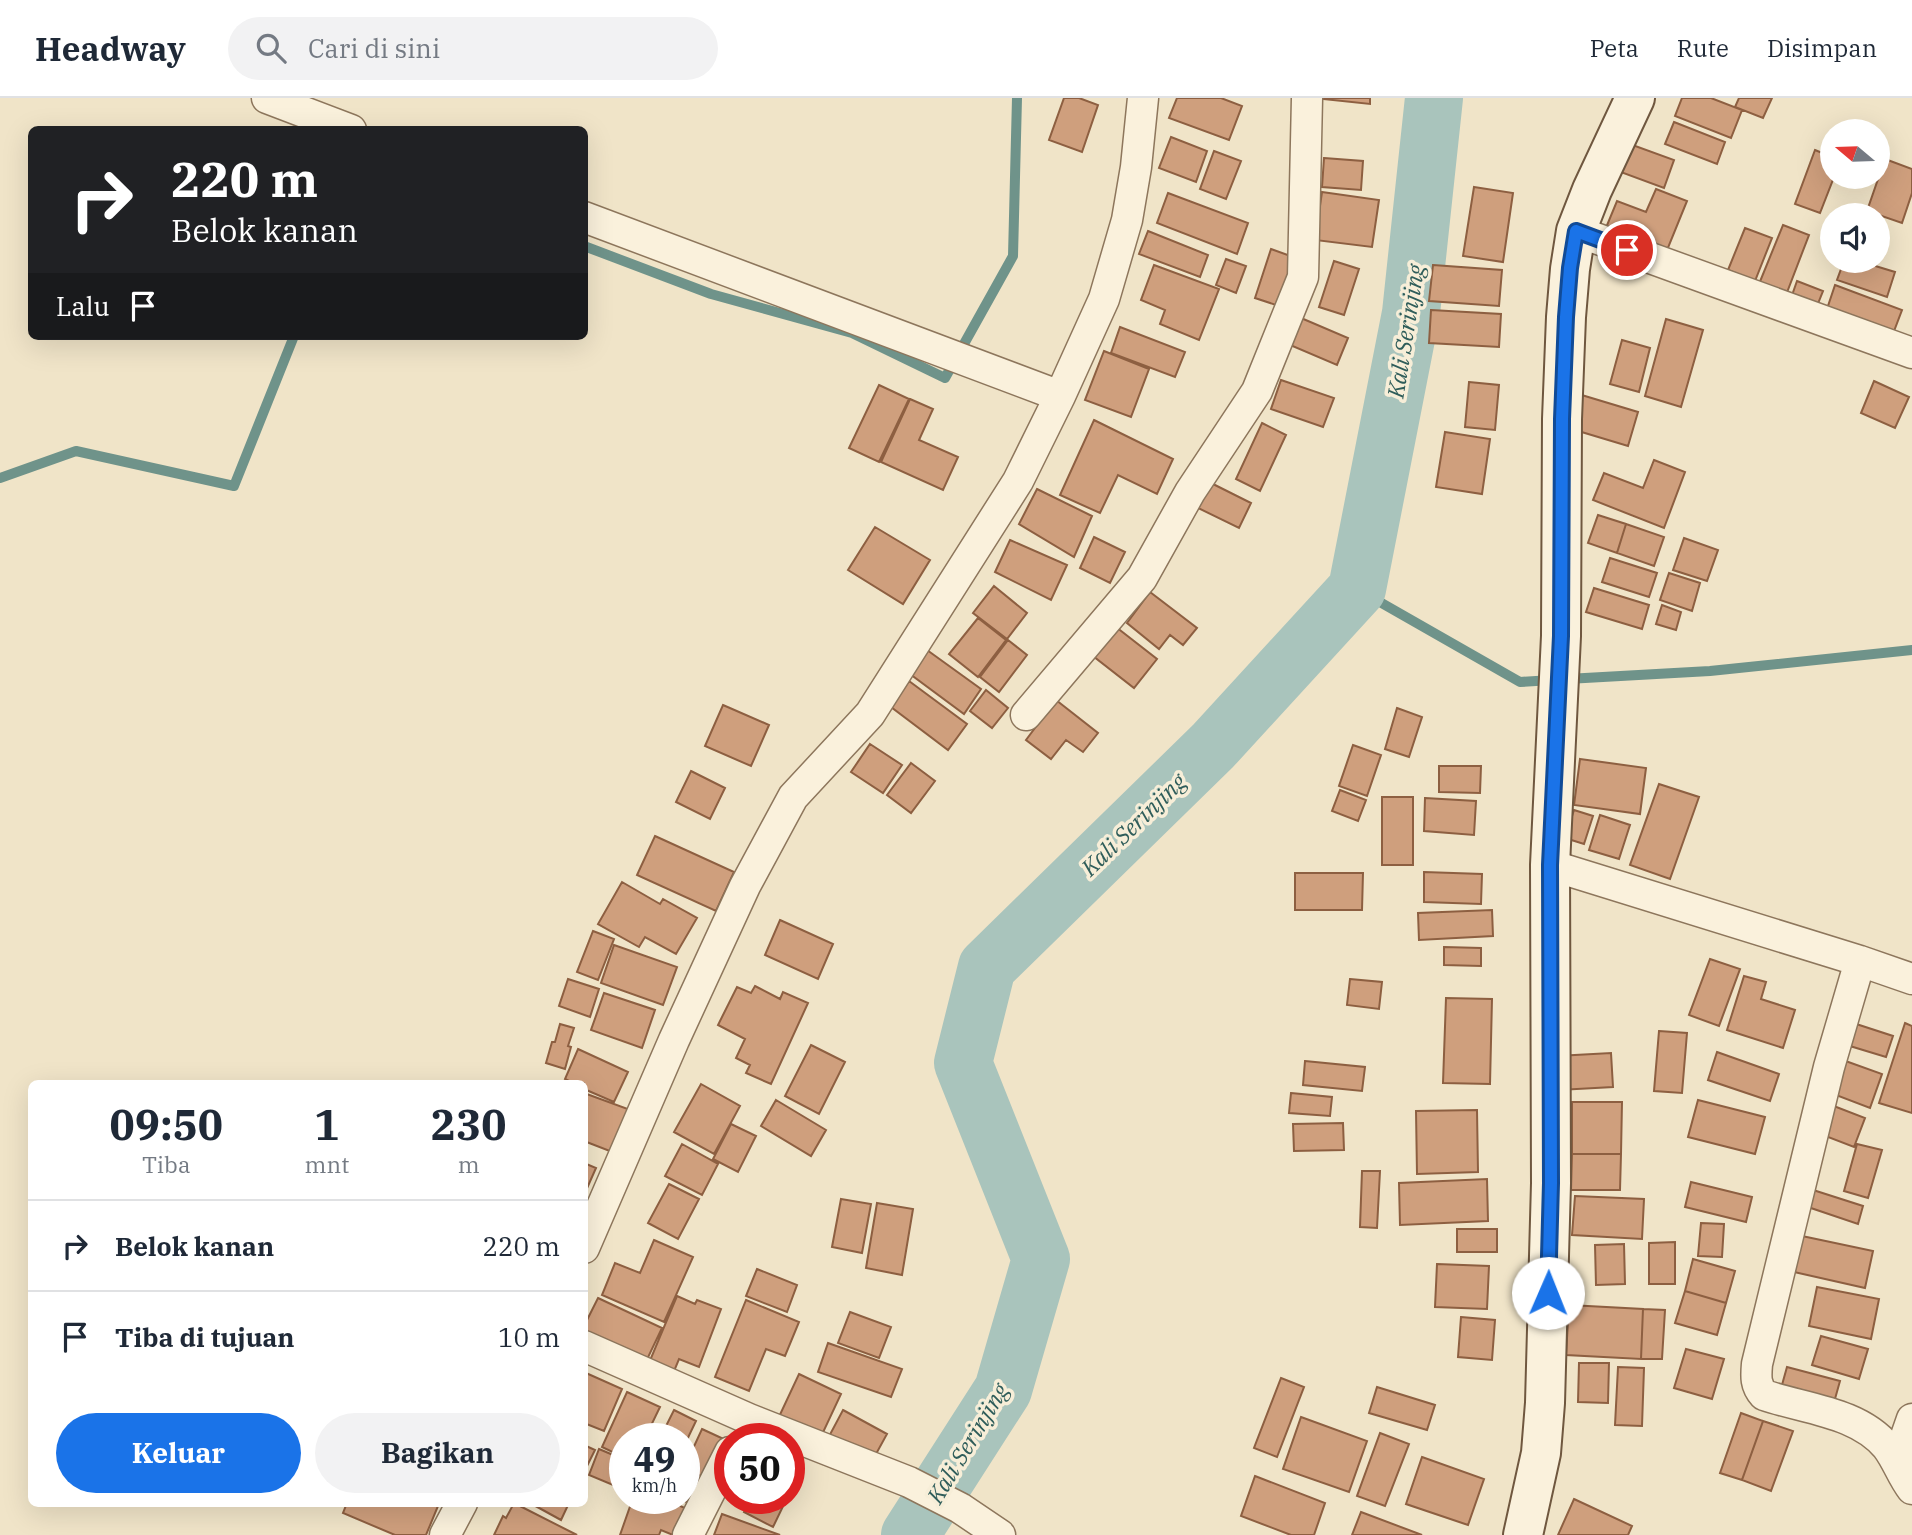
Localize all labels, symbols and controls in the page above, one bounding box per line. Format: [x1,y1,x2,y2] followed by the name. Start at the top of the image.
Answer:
[228,17,718,80] search box
[35,27,186,70] text: Headway
[252,29,290,67] icon: search
[308,31,440,65] text: Cari di sini
[1590,32,1639,64] text: Peta
[1677,32,1729,64] text: Rute
[1767,32,1877,64] text: Disimpan
[1820,119,1890,189] north arrow
[1820,119,1890,273] map controls
[171,147,318,210] text: 220 m
[56,154,147,245] icon: right
[1820,203,1890,273] button: sound
[171,209,358,251] text: Belok kanan
[1597,220,1657,280] pin
[1608,231,1646,269] icon: arrive
[1379,261,1431,401] water label: Kali Serinjing
[124,287,162,325] icon: arrive
[56,289,110,323] text: Lalu
[1073,766,1193,882] water label: Kali Serinjing
[110,1097,223,1152] text: 09:50
[314,1097,340,1152] text: 1
[431,1097,506,1152] text: 230
[142,1149,191,1179] text: Tiba
[305,1149,349,1179] text: mnt
[458,1149,480,1179] text: m
[56,1227,94,1265] icon: right
[115,1229,274,1263] text: Belok kanan
[482,1229,560,1263] text: 220 m
[1511,1256,1585,1330] position arrow
[56,1318,94,1356] icon: arrive
[115,1320,295,1354] text: Tiba di tujuan
[498,1320,560,1354] text: 10 m
[919,1376,1015,1509] water label: Kali Serinjing
[56,1413,301,1493] button: Keluar
[315,1413,560,1493] button: Bagikan
[714,1423,805,1514] speed limit sign: 50
[633,1436,676,1482] text: 49
[632,1474,677,1497] text: km/h

